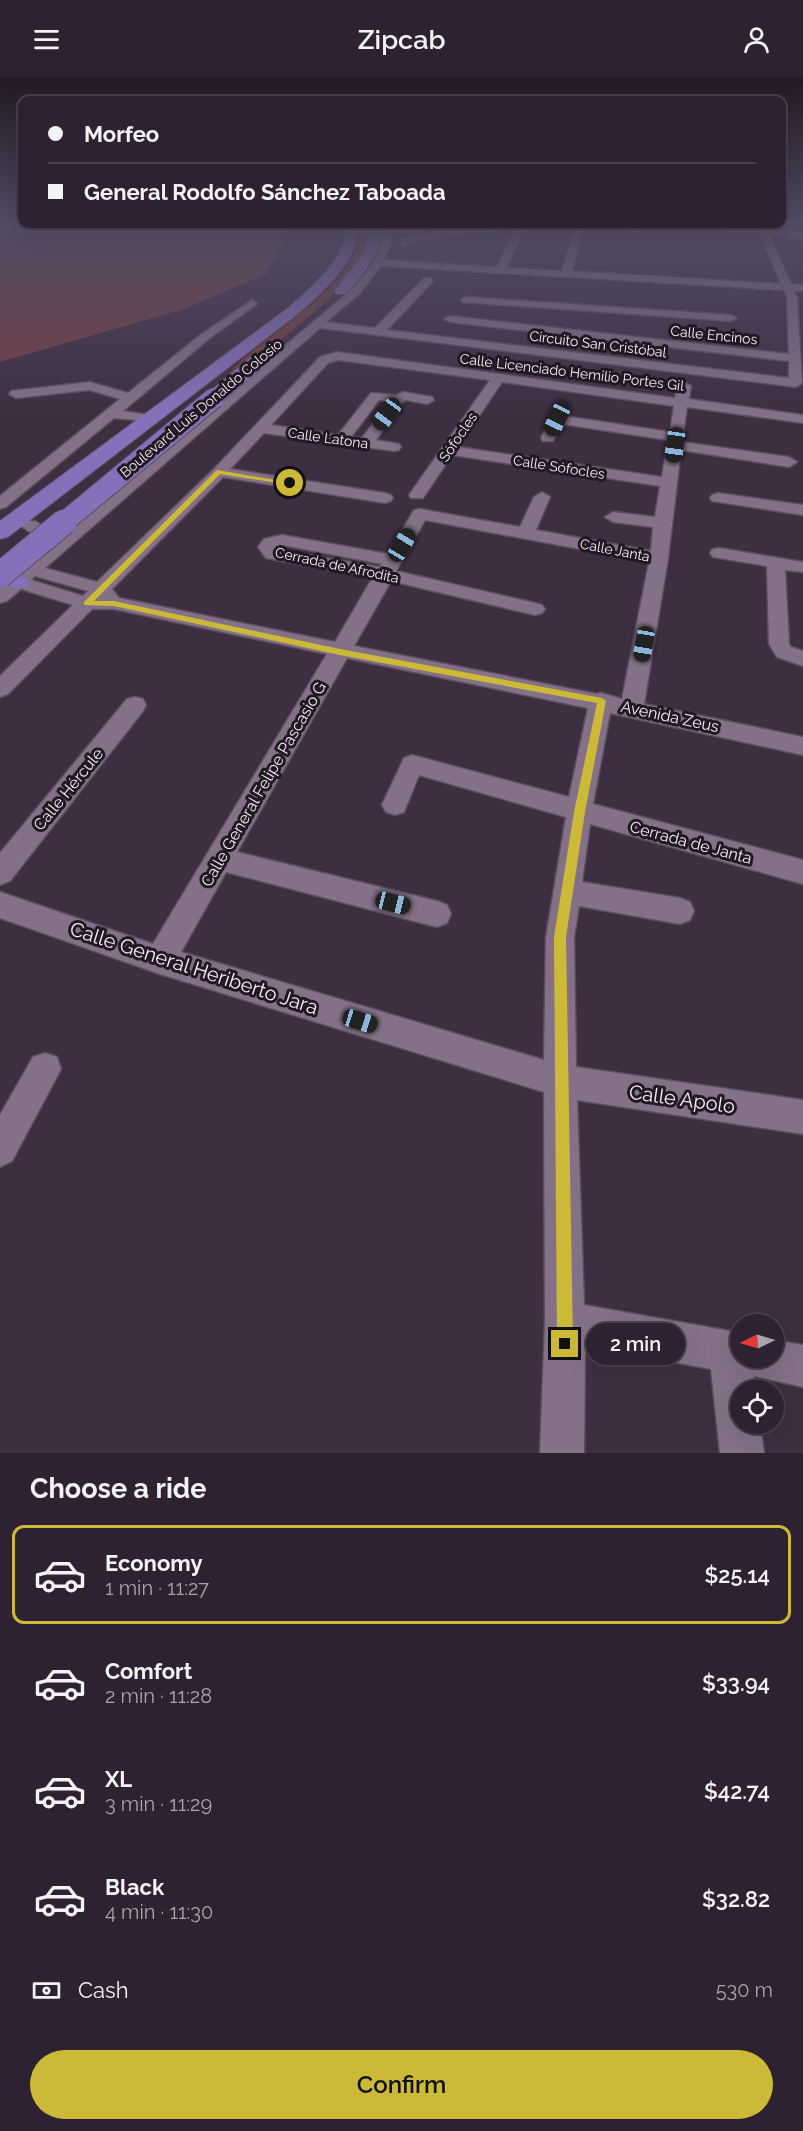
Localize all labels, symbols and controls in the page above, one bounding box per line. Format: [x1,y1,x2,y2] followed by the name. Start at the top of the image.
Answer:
[30,23,63,56] icon: menu
[740,23,773,56] icon: person
[358,24,445,55] text: Zipcab
[84,121,159,147] text: Morfeo
[84,179,446,205] text: General Rodolfo Sánchez Taboada
[670,322,758,348] street label: Calle Encinos
[529,328,668,360] street label: Circuito San Cristóbal
[117,336,285,480] street label: Boulevard Luis Donaldo Colosio
[459,350,685,394] street label: Calle Licenciado Hemilio Portes Gil
[369,394,405,434] car
[541,399,573,439] car
[436,409,480,465] street label: Sófocles
[287,424,369,452] street label: Calle Latona
[664,426,686,464] car
[512,452,606,482] street label: Calle Sófocles
[276,469,303,496] route start
[385,525,419,565] car
[579,535,651,565] street label: Calle Janta
[274,544,400,586] street label: Cerrada de Afrodita
[632,625,656,663] car
[197,678,330,890] street label: Calle General Felipe Pascasio G
[619,697,721,736] street label: Avenida Zeus
[29,744,107,834] street label: Calle Hércule
[628,817,754,868] street label: Cerrada de Janta
[373,890,413,916] car
[67,916,321,1020] street label: Calle General Heriberto Jara
[340,1007,380,1035] car
[627,1080,737,1118] street label: Calle Apolo
[730,1314,784,1368] north arrow
[730,1314,784,1434] map controls
[586,1323,685,1365] callout: 2 min
[551,1330,578,1357] route end
[610,1332,661,1356] text: 2 min
[730,1380,784,1434] button: locate
[30,1473,206,1504] text: Choose a ride
[33,1548,87,1602] icon: car
[105,1550,203,1576] text: Economy
[705,1562,770,1588] text: $25.14
[105,1576,209,1600] text: 1 min · 11:27
[33,1656,87,1710] icon: car
[105,1658,192,1684] text: Comfort
[702,1670,770,1696] text: $33.94
[105,1684,212,1708] text: 2 min · 11:28
[33,1764,87,1818] icon: car
[105,1766,132,1792] text: XL
[704,1778,770,1804] text: $42.74
[105,1792,212,1816] text: 3 min · 11:29
[33,1872,87,1926] icon: car
[105,1874,164,1900] text: Black
[702,1886,770,1912] text: $32.82
[105,1900,213,1924] text: 4 min · 11:30
[30,1974,63,2007] icon: cash
[78,1977,129,2003] text: Cash
[716,1978,773,2002] text: 530 m
[30,2050,773,2119] button: Confirm

